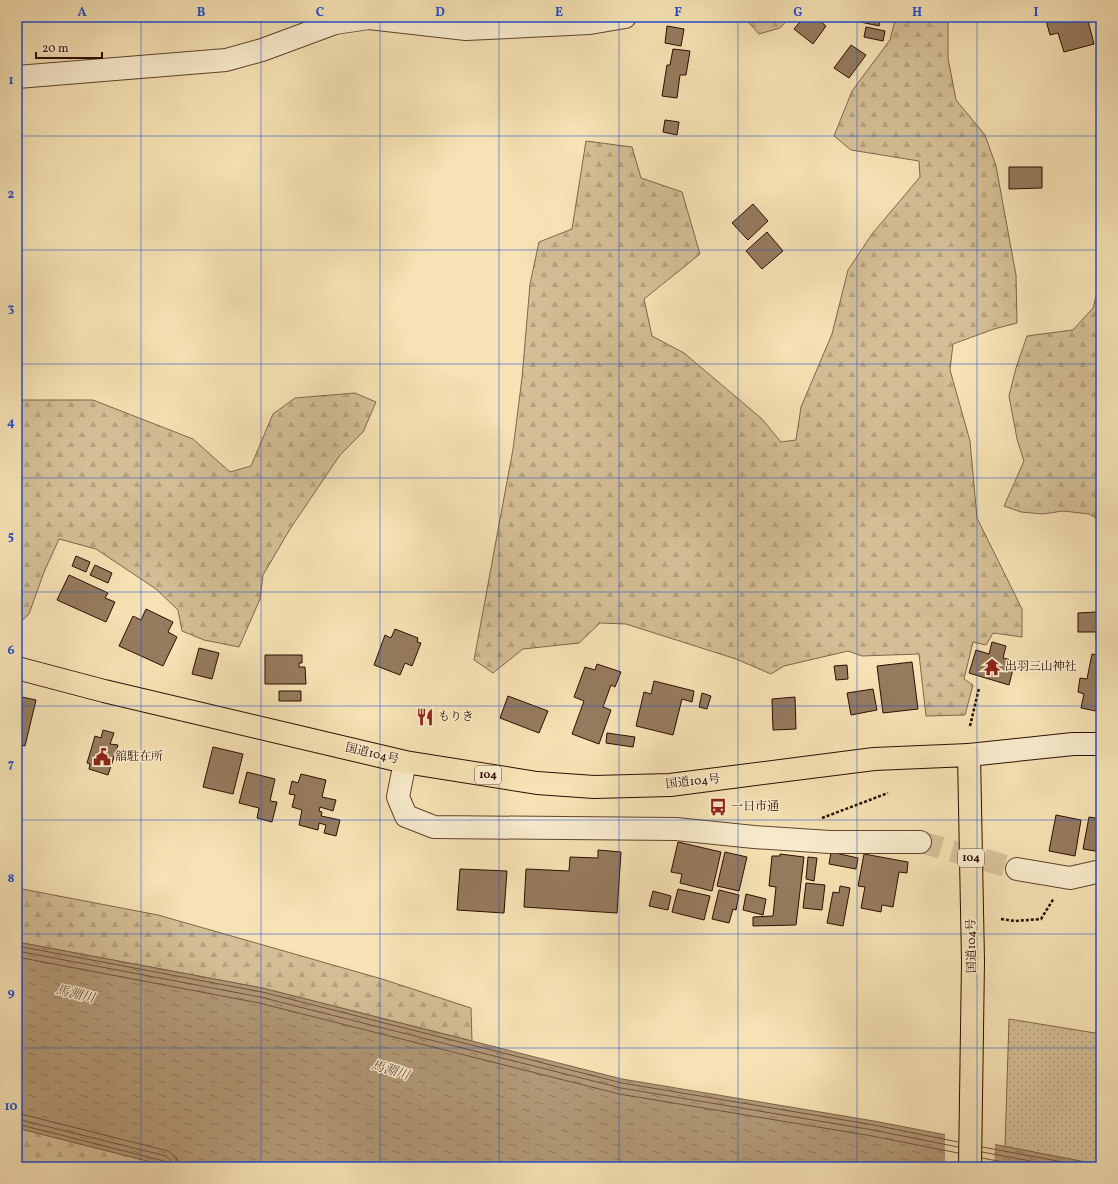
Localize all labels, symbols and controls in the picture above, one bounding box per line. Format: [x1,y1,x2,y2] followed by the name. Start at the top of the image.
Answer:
[77,4,87,22] text: A
[197,4,206,22] text: B
[316,4,324,22] text: C
[435,4,445,22] text: D
[555,4,563,22] text: E
[674,4,682,22] text: F
[793,4,803,22] text: G
[912,4,922,22] text: H
[1034,4,1039,22] text: I
[36,34,102,60] scale bar
[42,41,69,57] text: 20 m
[8,72,14,90] text: 1
[8,186,15,204] text: 2
[8,300,15,318] text: 3
[7,414,15,432] text: 4
[8,528,14,546] text: 5
[7,642,15,660] text: 6
[982,657,1002,677] temple icon: 出羽三山神社
[1005,659,1077,675] place label: 出羽三山神社
[415,707,435,727] restaurant icon: もりき
[438,709,474,725] place label: もりき
[344,740,400,768] street label: 国道104号
[92,747,112,767] public building icon: 舘駐在所
[115,749,163,765] place label: 舘駐在所
[8,756,14,774] text: 7
[475,766,501,784] road number: 104
[665,771,721,793] street label: 国道104号
[708,797,728,817] bus stop icon: 一日市通
[731,799,779,815] place label: 一日市通
[958,849,984,867] road number: 104
[7,870,15,888] text: 8
[964,918,980,974] street label: 国道104号
[54,982,98,1009] water label: 馬淵川
[7,984,15,1002] text: 9
[369,1057,413,1086] water label: 馬淵川
[4,1098,18,1116] text: 10

